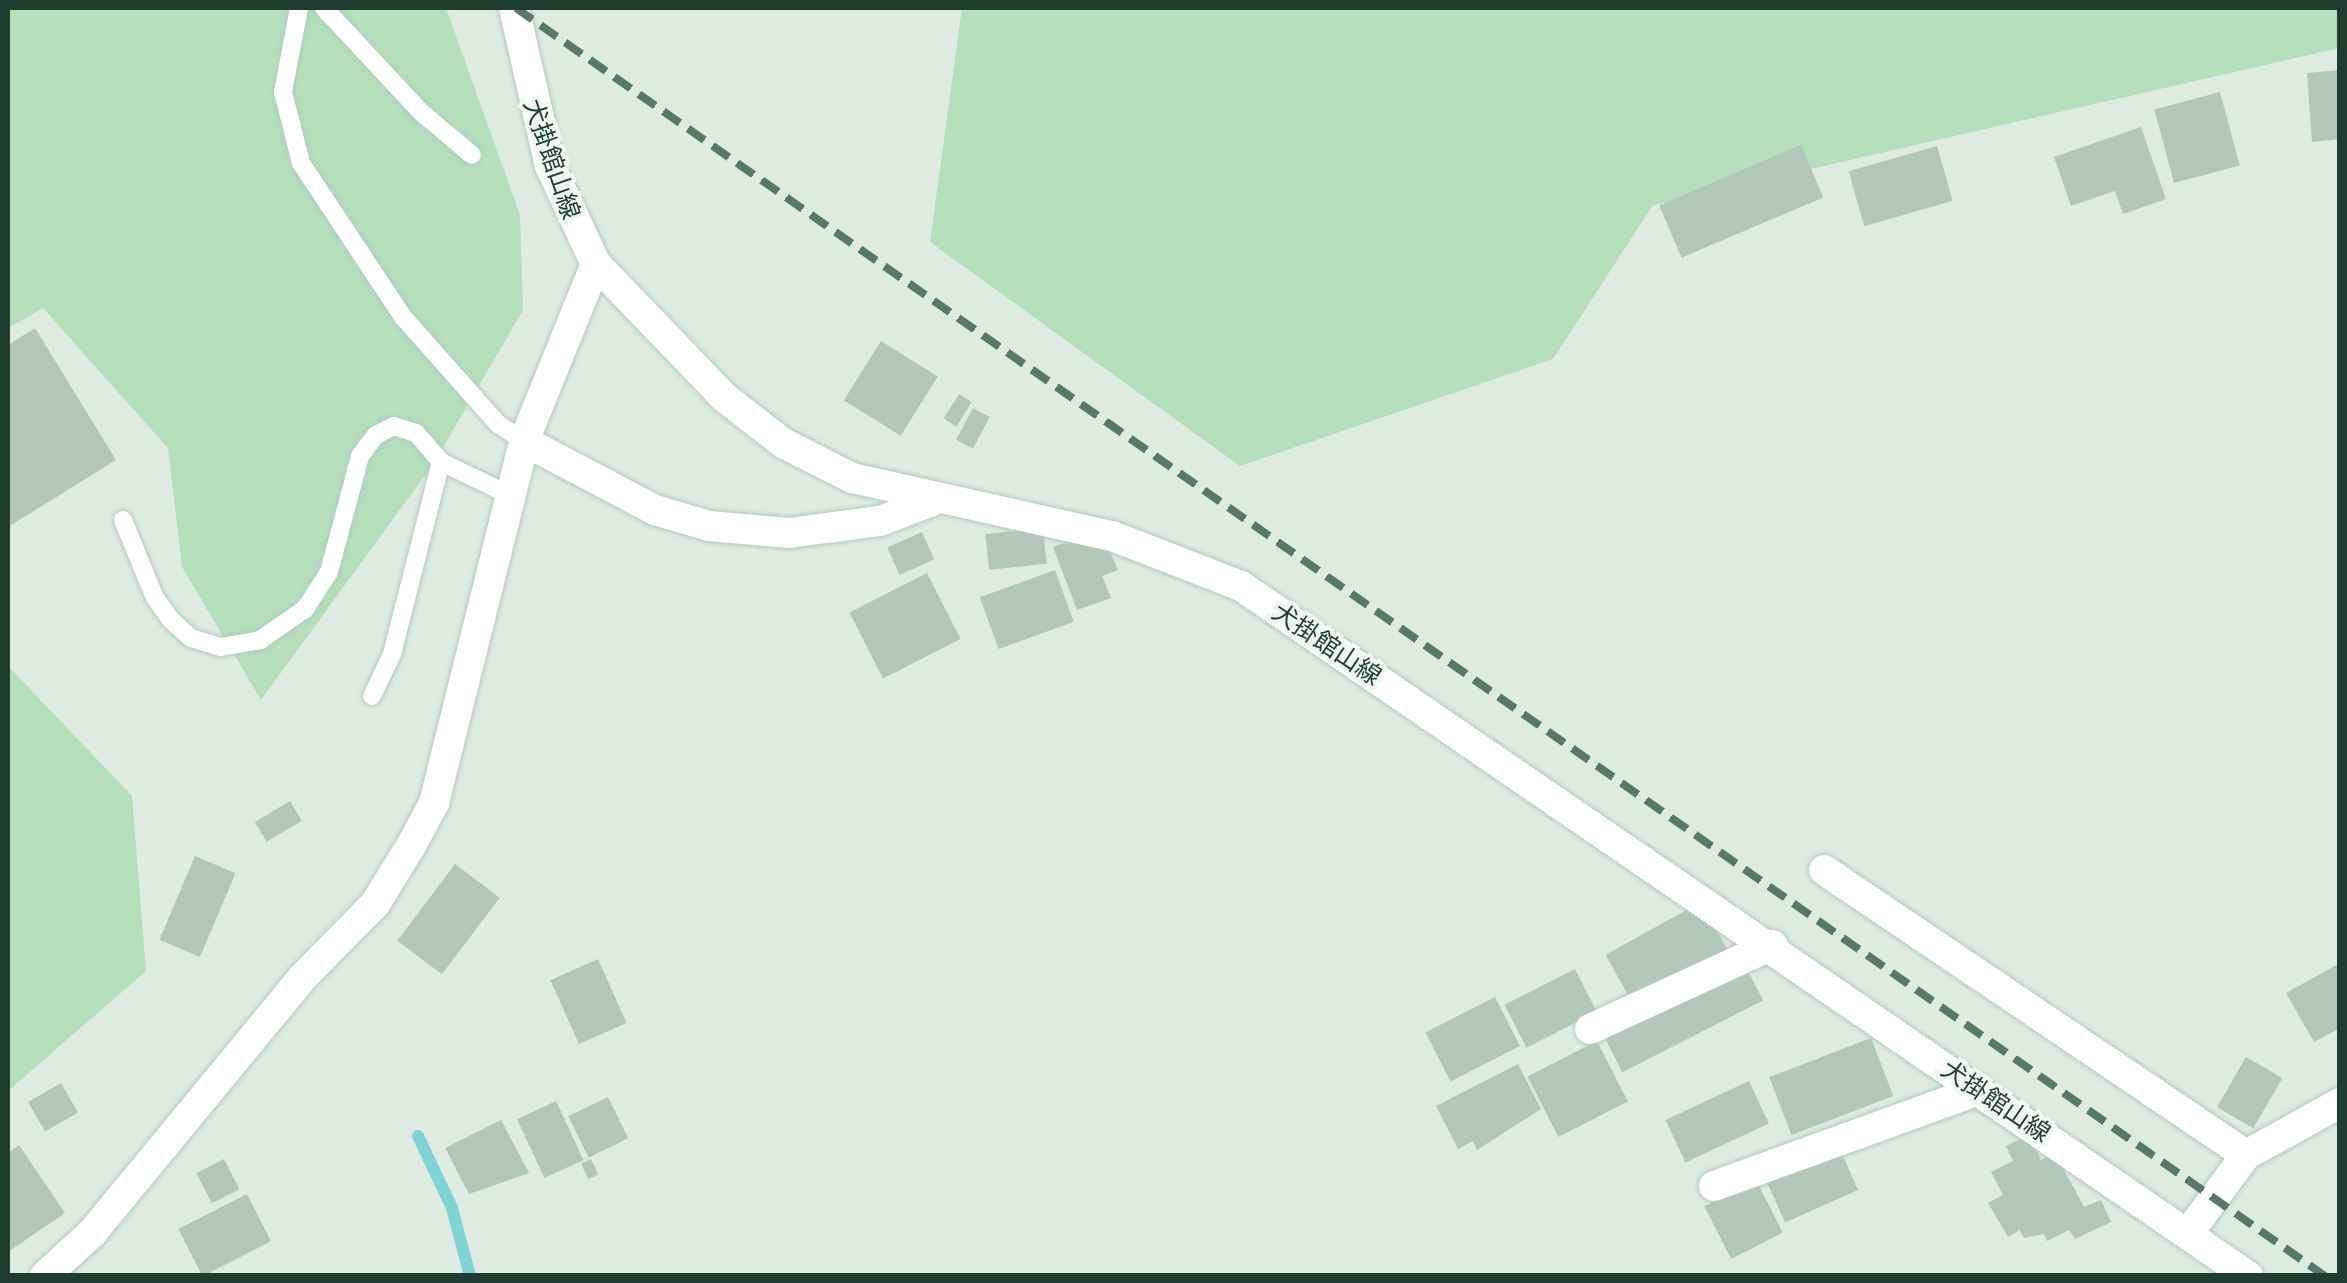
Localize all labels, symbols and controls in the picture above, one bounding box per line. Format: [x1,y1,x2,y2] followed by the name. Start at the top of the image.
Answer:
[517,95,587,223] street label: 犬掛館山線
[1267,597,1387,691] street label: 犬掛館山線
[1936,1054,2056,1148] street label: 犬掛館山線

